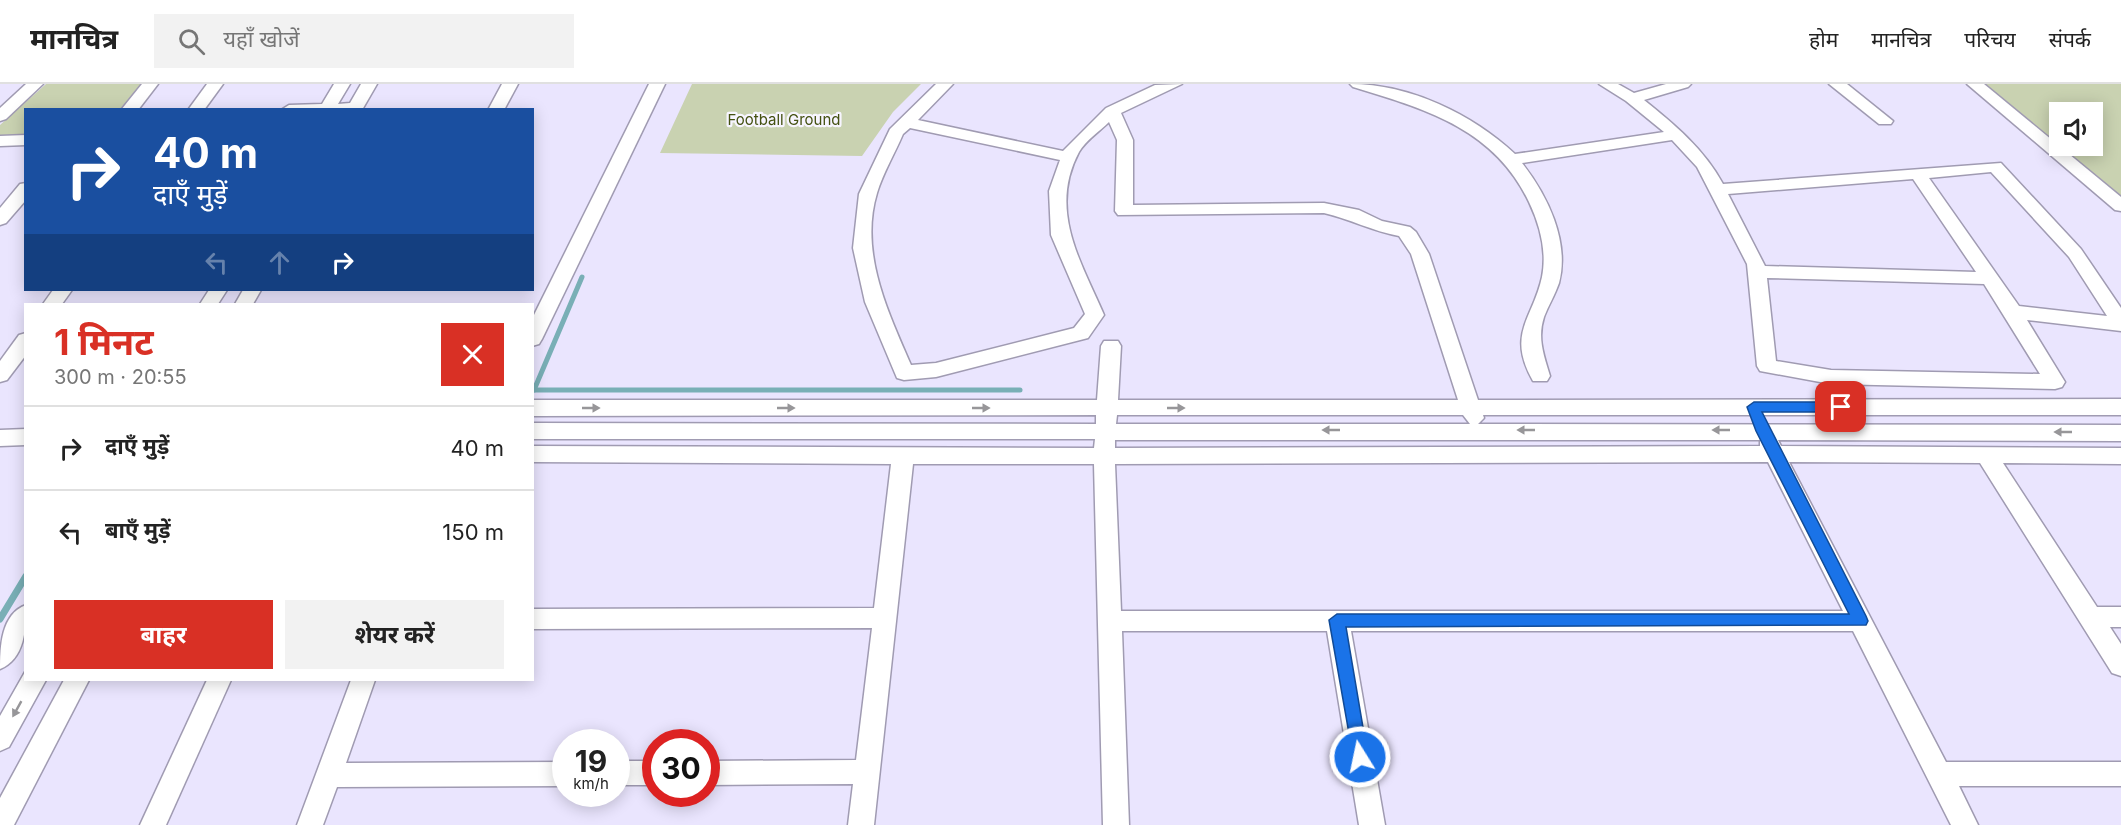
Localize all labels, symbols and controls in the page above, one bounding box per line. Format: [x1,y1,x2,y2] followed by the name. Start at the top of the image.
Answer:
[154,14,574,68] search box
[30,22,118,56] text: मानचित्र
[175,25,208,58] icon: search
[223,26,300,52] text: यहाँ खोजें
[1809,27,1838,52] text: होम
[1871,27,1931,52] text: मानचित्र
[1964,27,2016,52] text: परिचय
[2049,27,2091,52] text: संपर्क
[2049,102,2103,156] map controls
[2049,102,2103,156] button: sound
[728,110,840,129] park label: Football Ground
[153,127,258,178] text: 40 m
[54,132,132,210] icon: right
[153,178,227,211] text: दाएँ मुड़ें
[200,246,233,279] icon: left
[263,246,296,279] icon: ahead
[326,246,359,279] icon: right
[54,320,154,364] text: 1 मिनट
[441,323,504,386] button: close
[54,365,187,389] text: 300 m · 20:55
[1815,381,1866,432] pin
[1824,390,1857,423] icon: arrive
[581,403,600,413] one-way arrow
[776,403,795,413] one-way arrow
[971,403,990,413] one-way arrow
[1166,403,1185,413] one-way arrow
[1321,425,1340,435] one-way arrow
[1516,425,1535,435] one-way arrow
[1711,426,1730,435] one-way arrow
[2053,427,2072,437] one-way arrow
[54,432,87,465] icon: right
[105,433,169,459] text: दाएँ मुड़ें
[450,435,504,461] text: 40 m
[54,516,87,549] icon: left
[105,517,171,543] text: बाएँ मुड़ें
[442,519,504,545] text: 150 m
[54,600,273,669] button: बाहर
[285,600,504,669] button: शेयर करें
[12,701,22,718] one-way arrow
[1328,725,1392,789] position arrow
[642,729,720,807] speed limit sign: 30
[575,743,607,779] text: 19
[573,774,609,793] text: km/h

